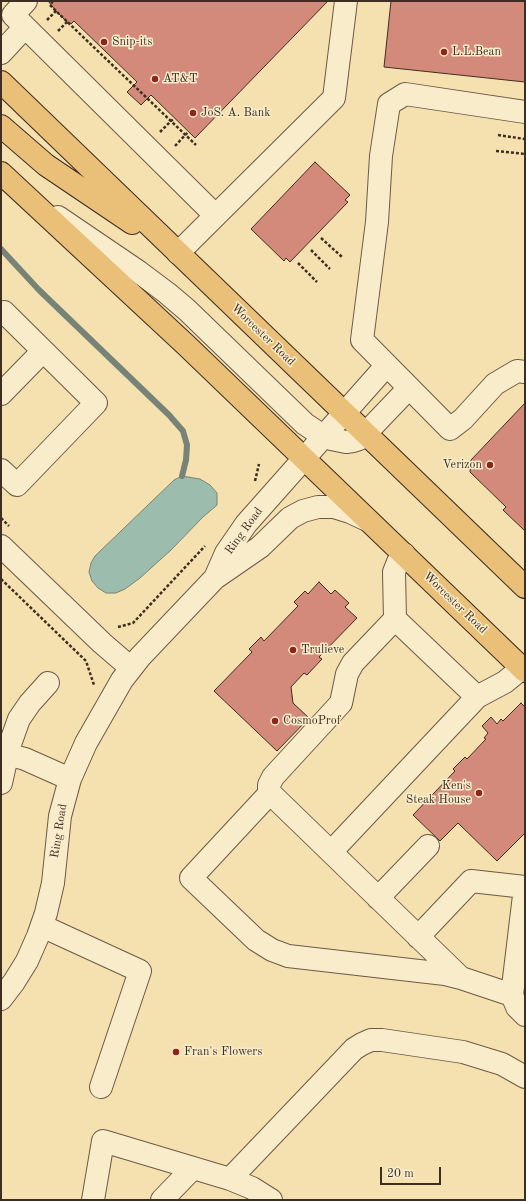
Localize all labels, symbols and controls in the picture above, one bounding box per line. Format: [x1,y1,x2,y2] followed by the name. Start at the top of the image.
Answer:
[112,35,152,49] place label: Snip-its
[99,37,109,47] marker: Snip-its
[452,45,501,59] place label: L.L.Bean
[439,47,449,57] marker: L.L.Bean
[163,72,198,86] place label: AT&T
[150,74,160,84] marker: AT&T
[201,106,270,120] place label: JoS. A. Bank
[188,108,198,118] marker: JoS. A. Bank
[228,301,298,369] street label: Worcester Road
[442,458,482,472] place label: Verizon
[485,460,495,470] marker: Verizon
[222,505,266,557] street label: Ring Road
[420,569,490,637] street label: Worcester Road
[301,643,344,657] place label: Trulieve
[288,645,298,655] marker: Trulieve
[283,714,341,728] place label: CosmoProf
[270,716,280,726] marker: CosmoProf
[406,779,471,807] place label: Ken's Steak House
[474,788,484,798] marker: Ken's Steak House
[48,803,70,859] street label: Ring Road
[184,1045,262,1059] place label: Fran's Flowers
[171,1047,181,1057] marker: Fran's Flowers
[382,1159,443,1185] scale bar
[387,1168,414,1180] text: 20 m

